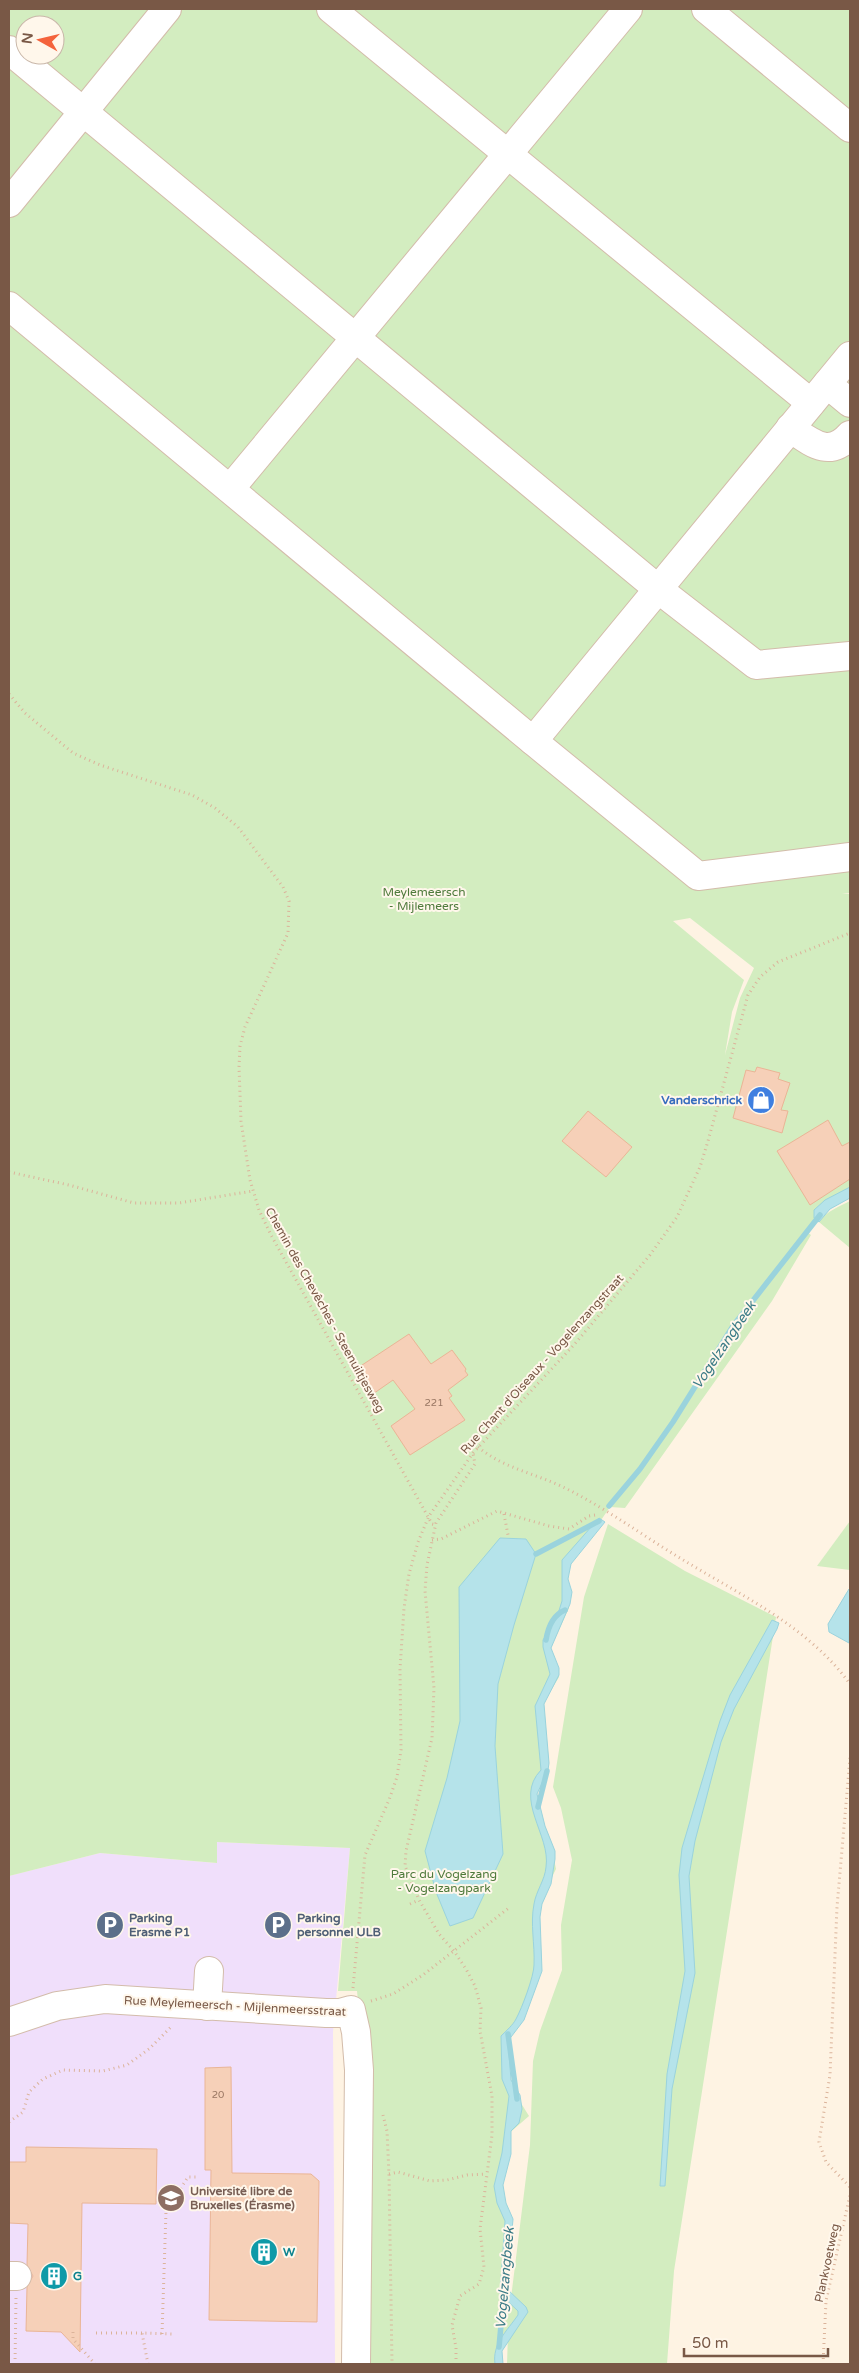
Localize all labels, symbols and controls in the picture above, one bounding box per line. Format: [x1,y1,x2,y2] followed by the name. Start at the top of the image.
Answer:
[15,15,65,65] north arrow
[18,32,37,45] text: N
[382,885,466,913] park label: Meylemeersch - Mijlemeers
[746,1085,776,1115] shop icon: Vanderschrick
[661,1093,742,1107] place label: Vanderschrick
[262,1205,388,1415] street label: Chemin des Chevêches - Steenuiltjesweg
[458,1271,627,1457] street label: Rue Chant d'Oiseaux - Vogelenzangstraat
[688,1297,760,1392] water label: Vogelzangbeek
[425,1397,443,1409] house number: 221
[391,1867,497,1895] park label: Parc du Vogelzang - Vogelzangpark
[95,1910,125,1940] parking icon: Parking Erasme P1
[263,1910,293,1940] parking icon: Parking personnel ULB
[129,1911,190,1939] place label: Parking Erasme P1
[297,1911,381,1940] place label: Parking personnel ULB
[124,1993,347,2019] street label: Rue Meylemeersch - Mijlenmeersstraat
[212,2089,224,2101] house number: 20
[156,2183,186,2213] school or university icon: Université libre de Bruxelles (Érasme)
[190,2184,295,2212] place label: Université libre de Bruxelles (Érasme)
[812,2222,842,2304] street label: Plankvoetweg
[492,2225,518,2330] water label: Vogelzangbeek
[249,2237,279,2267] building icon: W
[283,2245,296,2259] place label: W
[39,2261,69,2291] building icon: G
[73,2269,82,2283] place label: G
[684,2326,828,2358] scale bar
[692,2334,729,2352] text: 50 m

